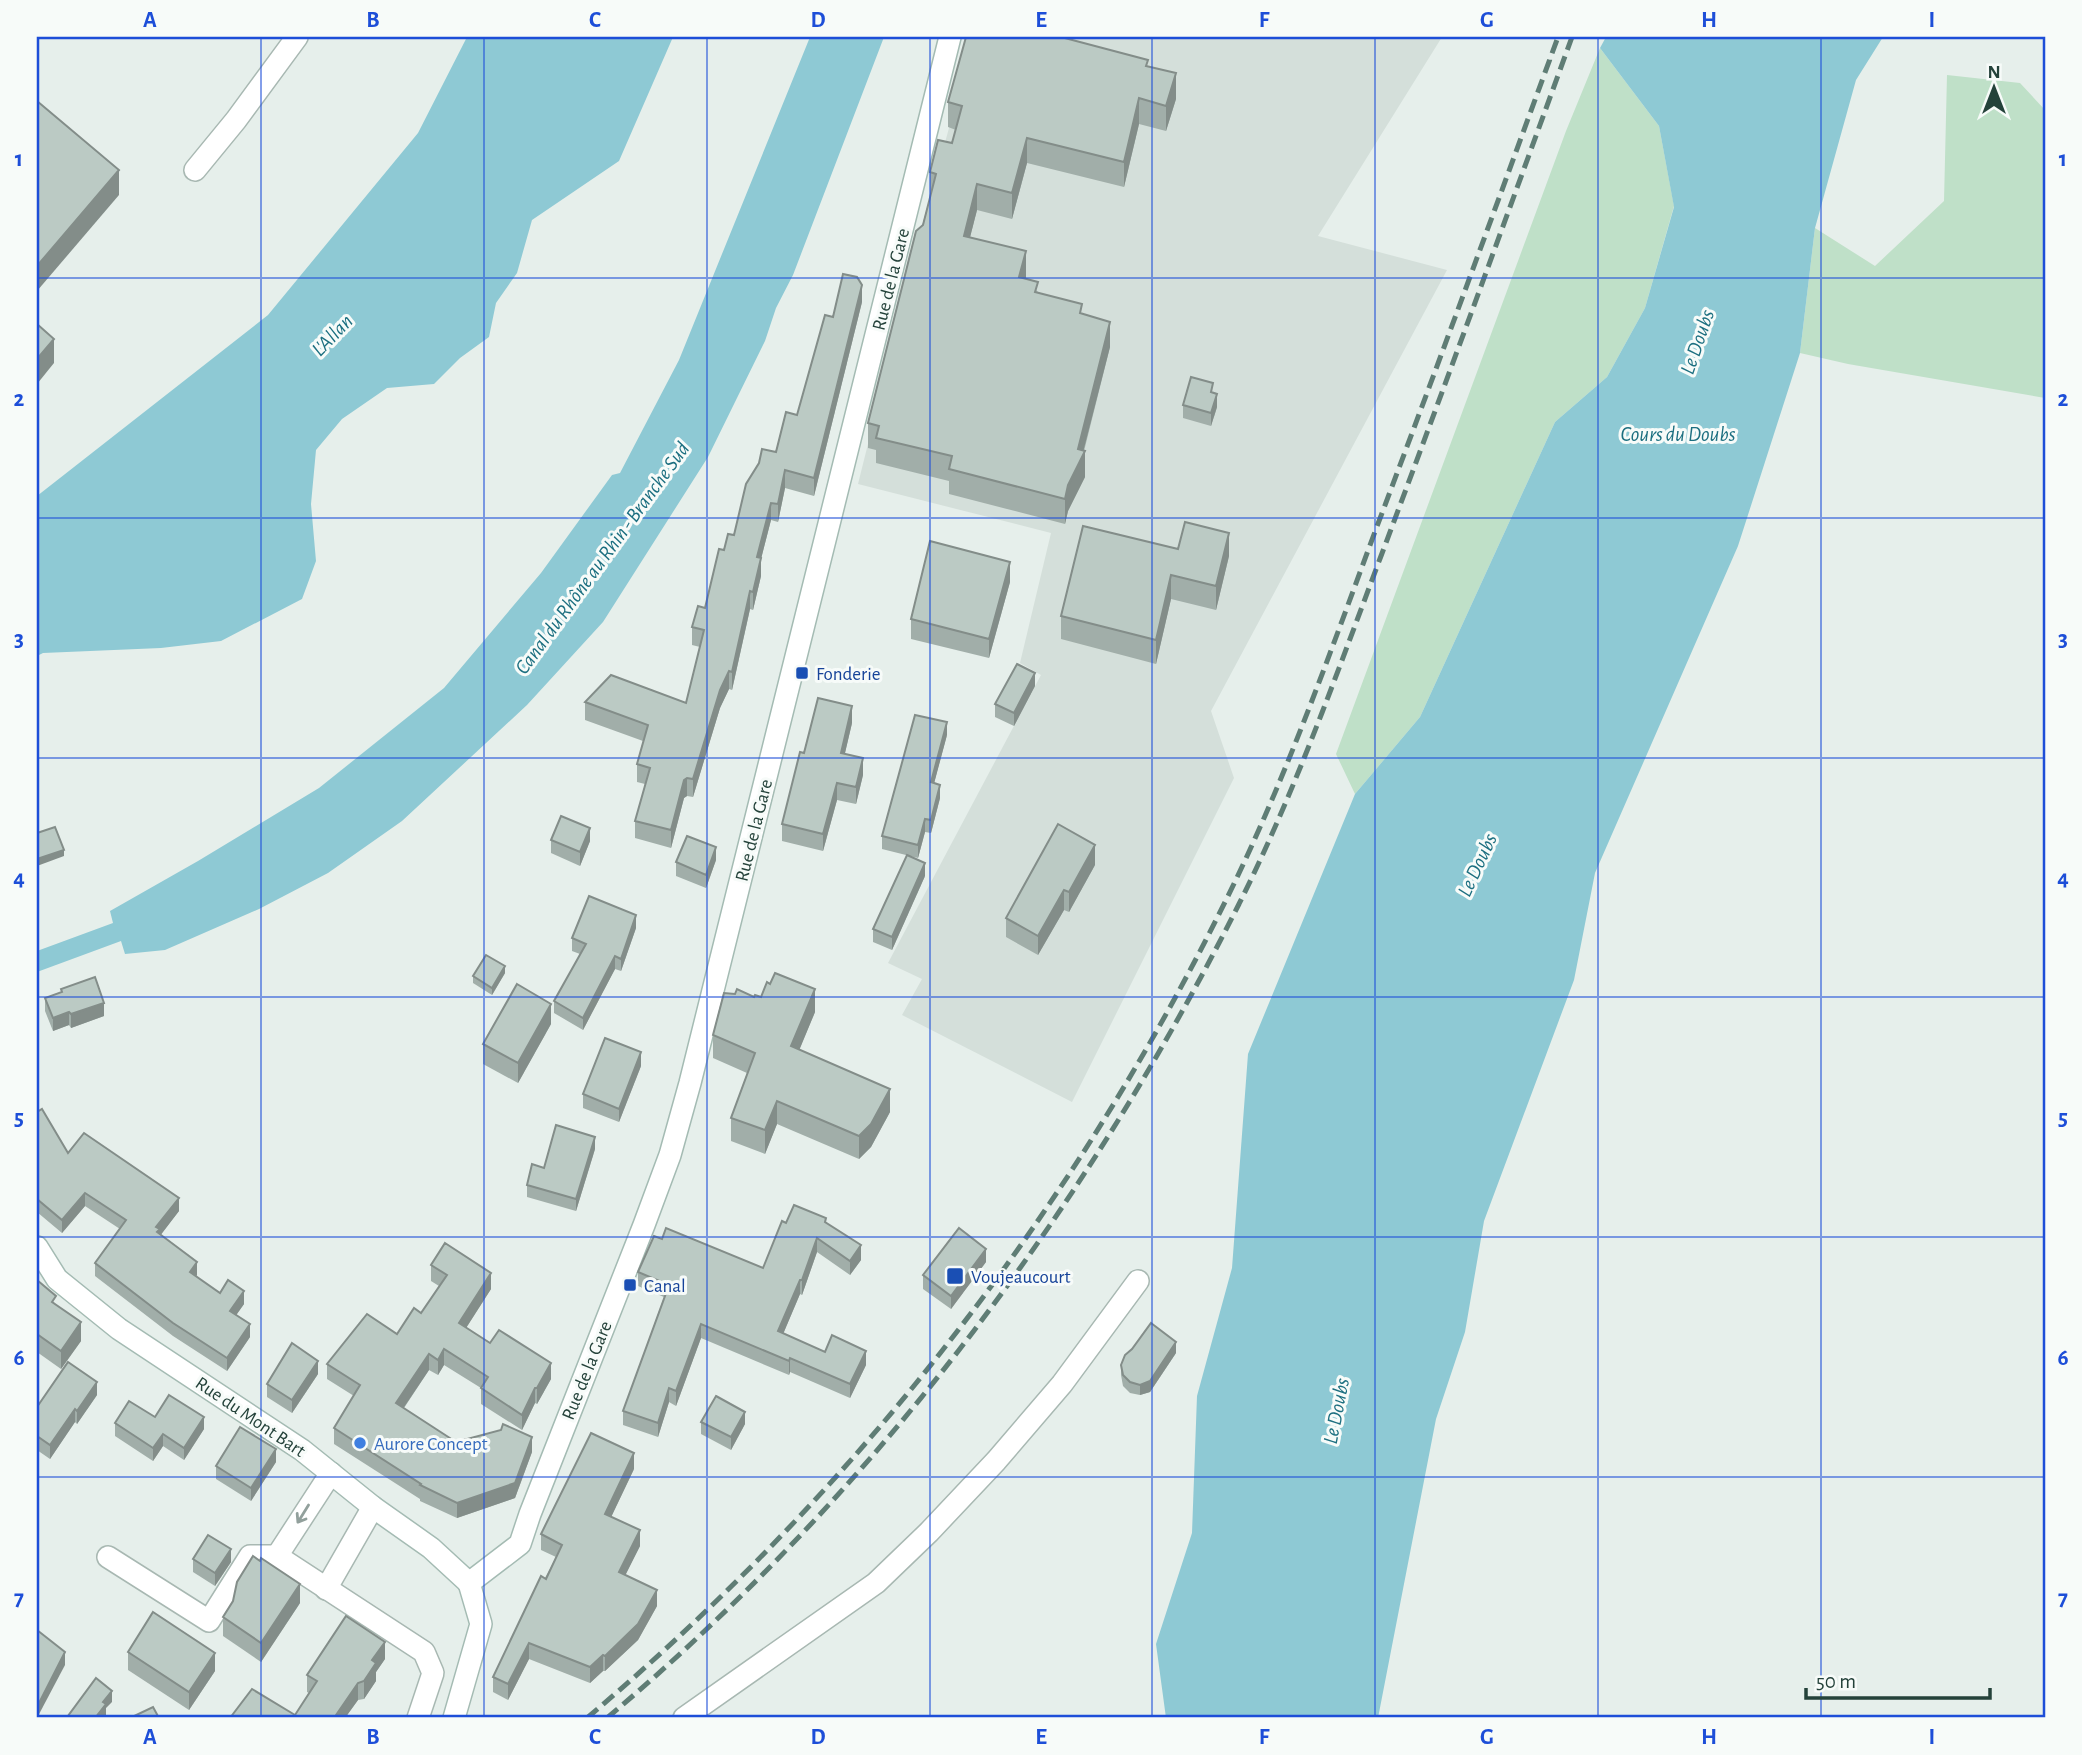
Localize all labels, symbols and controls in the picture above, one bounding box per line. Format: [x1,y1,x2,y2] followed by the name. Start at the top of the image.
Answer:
[143,9,157,32] text: A
[366,9,380,32] text: B
[589,9,601,32] text: C
[810,9,826,32] text: D
[1035,9,1047,32] text: E
[1259,9,1270,32] text: F
[1480,9,1494,32] text: G
[1701,9,1717,32] text: H
[1929,9,1935,32] text: I
[1960,52,2030,122] north arrow
[1987,63,2001,82] text: N
[15,148,23,171] text: 1
[2059,148,2067,171] text: 1
[870,226,913,332] street label: Rue de la Gare
[1677,307,1718,377] water label: Le Doubs
[308,310,357,360] water label: L'Allan
[14,388,25,411] text: 2
[2058,388,2069,411] text: 2
[1621,424,1736,445] water label: Cours du Doubs
[511,438,694,678] water label: Canal du Rhône au Rhin - Branche Sud
[14,628,24,651] text: 3
[2058,628,2068,651] text: 3
[794,665,810,681] marker: Fonderie
[816,665,881,684] place label: Fonderie
[733,777,776,883] street label: Rue de la Gare
[1454,830,1501,900] water label: Le Doubs
[13,867,25,890] text: 4
[2057,867,2069,890] text: 4
[14,1107,24,1130] text: 5
[2058,1107,2068,1130] text: 5
[945,1266,965,1286] marker: Voujeaucourt
[971,1268,1070,1287] place label: Voujeaucourt
[622,1277,638,1293] marker: Canal
[644,1277,686,1296] place label: Canal
[559,1318,616,1423] street label: Rue de la Gare
[13,1347,25,1370] text: 6
[2057,1347,2069,1370] text: 6
[192,1374,309,1461] street label: Rue du Mont Bart
[1320,1376,1353,1446] water label: Le Doubs
[352,1435,368,1451] marker: Aurore Concept
[374,1435,488,1454] place label: Aurore Concept
[296,1504,310,1524] one-way arrow
[14,1587,24,1610] text: 7
[2058,1587,2068,1610] text: 7
[1806,1657,1989,1701] scale bar
[1816,1671,1856,1692] text: 50 m
[143,1726,157,1749] text: A
[366,1726,380,1749] text: B
[589,1726,601,1749] text: C
[810,1726,826,1749] text: D
[1035,1726,1047,1749] text: E
[1259,1726,1270,1749] text: F
[1480,1726,1494,1749] text: G
[1701,1726,1717,1749] text: H
[1929,1726,1935,1749] text: I

